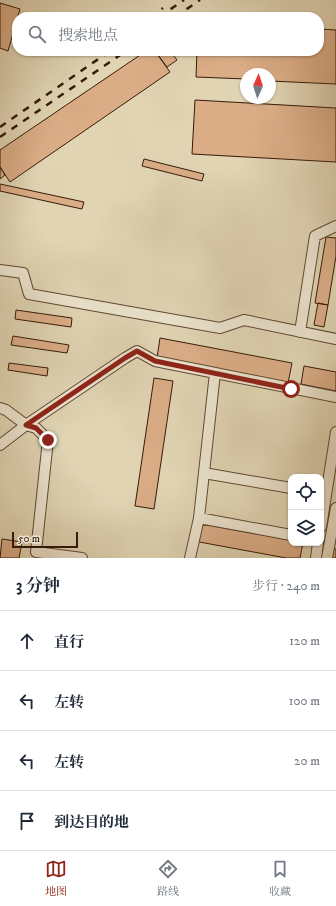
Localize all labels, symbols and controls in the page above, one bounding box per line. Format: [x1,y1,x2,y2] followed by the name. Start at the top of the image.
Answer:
[12,12,324,56] search box
[26,23,48,45] icon: search
[58,26,118,45] text: 搜索地点
[240,68,276,104] north arrow
[282,380,300,398] route start
[39,431,57,449] route end
[288,474,324,546] map controls
[288,474,324,510] button: locate
[288,510,324,546] button: layers
[12,530,78,549] scale bar
[18,532,40,546] text: 50 m
[16,575,60,597] text: 3 分钟
[252,578,320,594] text: 步行 · 240 m
[16,630,38,652] icon: ahead
[54,633,84,652] text: 直行
[289,633,320,649] text: 120 m
[16,690,38,712] icon: left
[54,693,84,712] text: 左转
[289,693,320,709] text: 100 m
[16,750,38,772] icon: left
[54,753,84,772] text: 左转
[294,753,320,769] text: 20 m
[16,810,38,832] icon: arrive
[54,813,129,832] text: 到达目的地
[45,858,67,899] tab: 地图
[157,858,179,899] tab: 路线
[269,858,291,899] tab: 收藏

